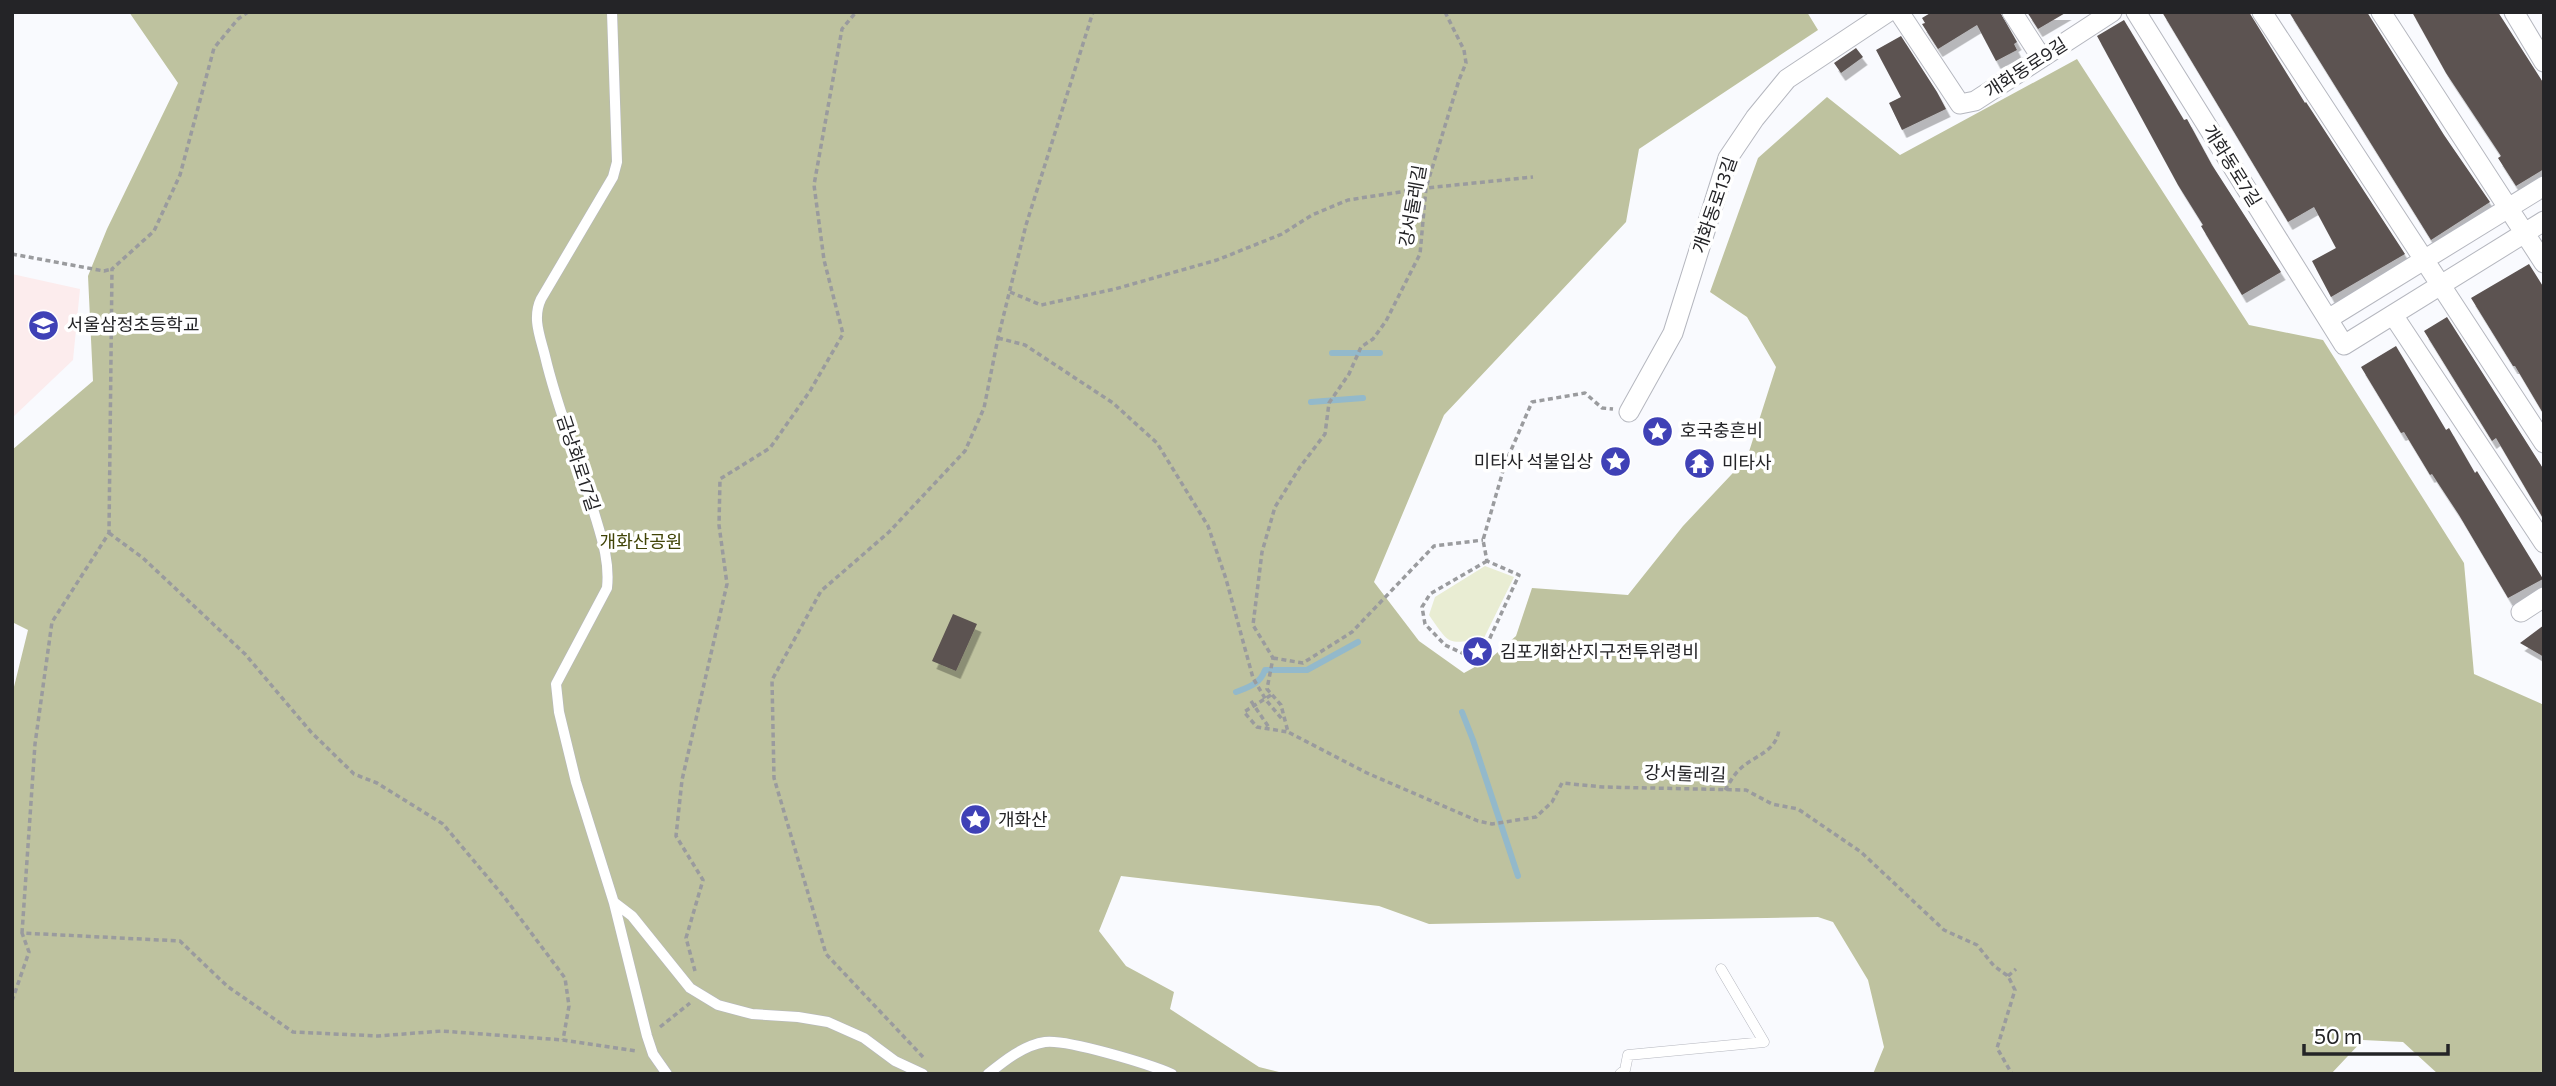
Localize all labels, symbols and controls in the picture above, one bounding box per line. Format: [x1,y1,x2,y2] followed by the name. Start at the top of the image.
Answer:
[1980,32,2071,102] street label: 개화동로9길
[2199,120,2267,210] street label: 개화동로7길
[1687,153,1741,256] street label: 개화동로13길
[1394,163,1430,249] street label: 강서둘레길
[27,308,61,342] school or university icon: 서울삼정초등학교
[67,313,199,335] place label: 서울삼정초등학교
[553,412,605,514] street label: 금낭화로17길
[1640,414,1674,448] place icon: 호국충흔비
[1680,419,1763,441] place label: 호국충흔비
[1599,445,1633,479] place icon: 미타사 석불입상
[1682,446,1716,480] temple icon: 미타사
[1474,450,1593,472] place label: 미타사 석불입상
[1722,451,1772,473] place label: 미타사
[600,530,682,552] park label: 개화산공원
[1460,635,1494,669] place icon: 김포개화산지구전투위령비
[1500,640,1699,662] place label: 김포개화산지구전투위령비
[1643,761,1727,785] street label: 강서둘레길
[958,803,992,837] place icon: 개화산
[998,808,1048,830] place label: 개화산
[2304,1012,2448,1056] scale bar
[2314,1023,2362,1048] text: 50 m

